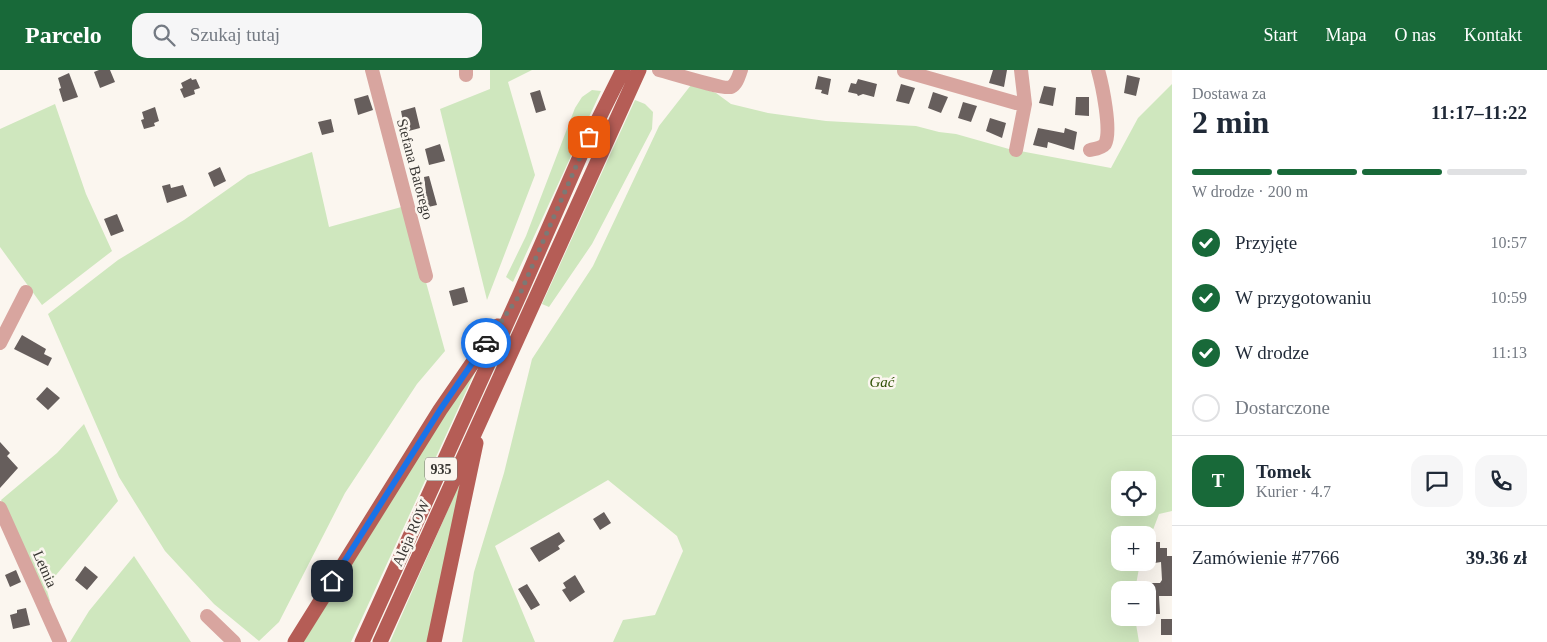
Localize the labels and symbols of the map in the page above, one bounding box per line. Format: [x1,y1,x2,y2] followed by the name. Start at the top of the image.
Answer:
[568,116,610,158] pin
[394,117,436,221] street label: Stefana Batorego
[461,318,511,368] courier
[870,374,896,390] park label: Gać
[425,458,457,480] road number: 935
[389,496,433,569] street label: Aleja ROW
[30,548,60,590] street label: Letnia
[311,560,353,602] pin

